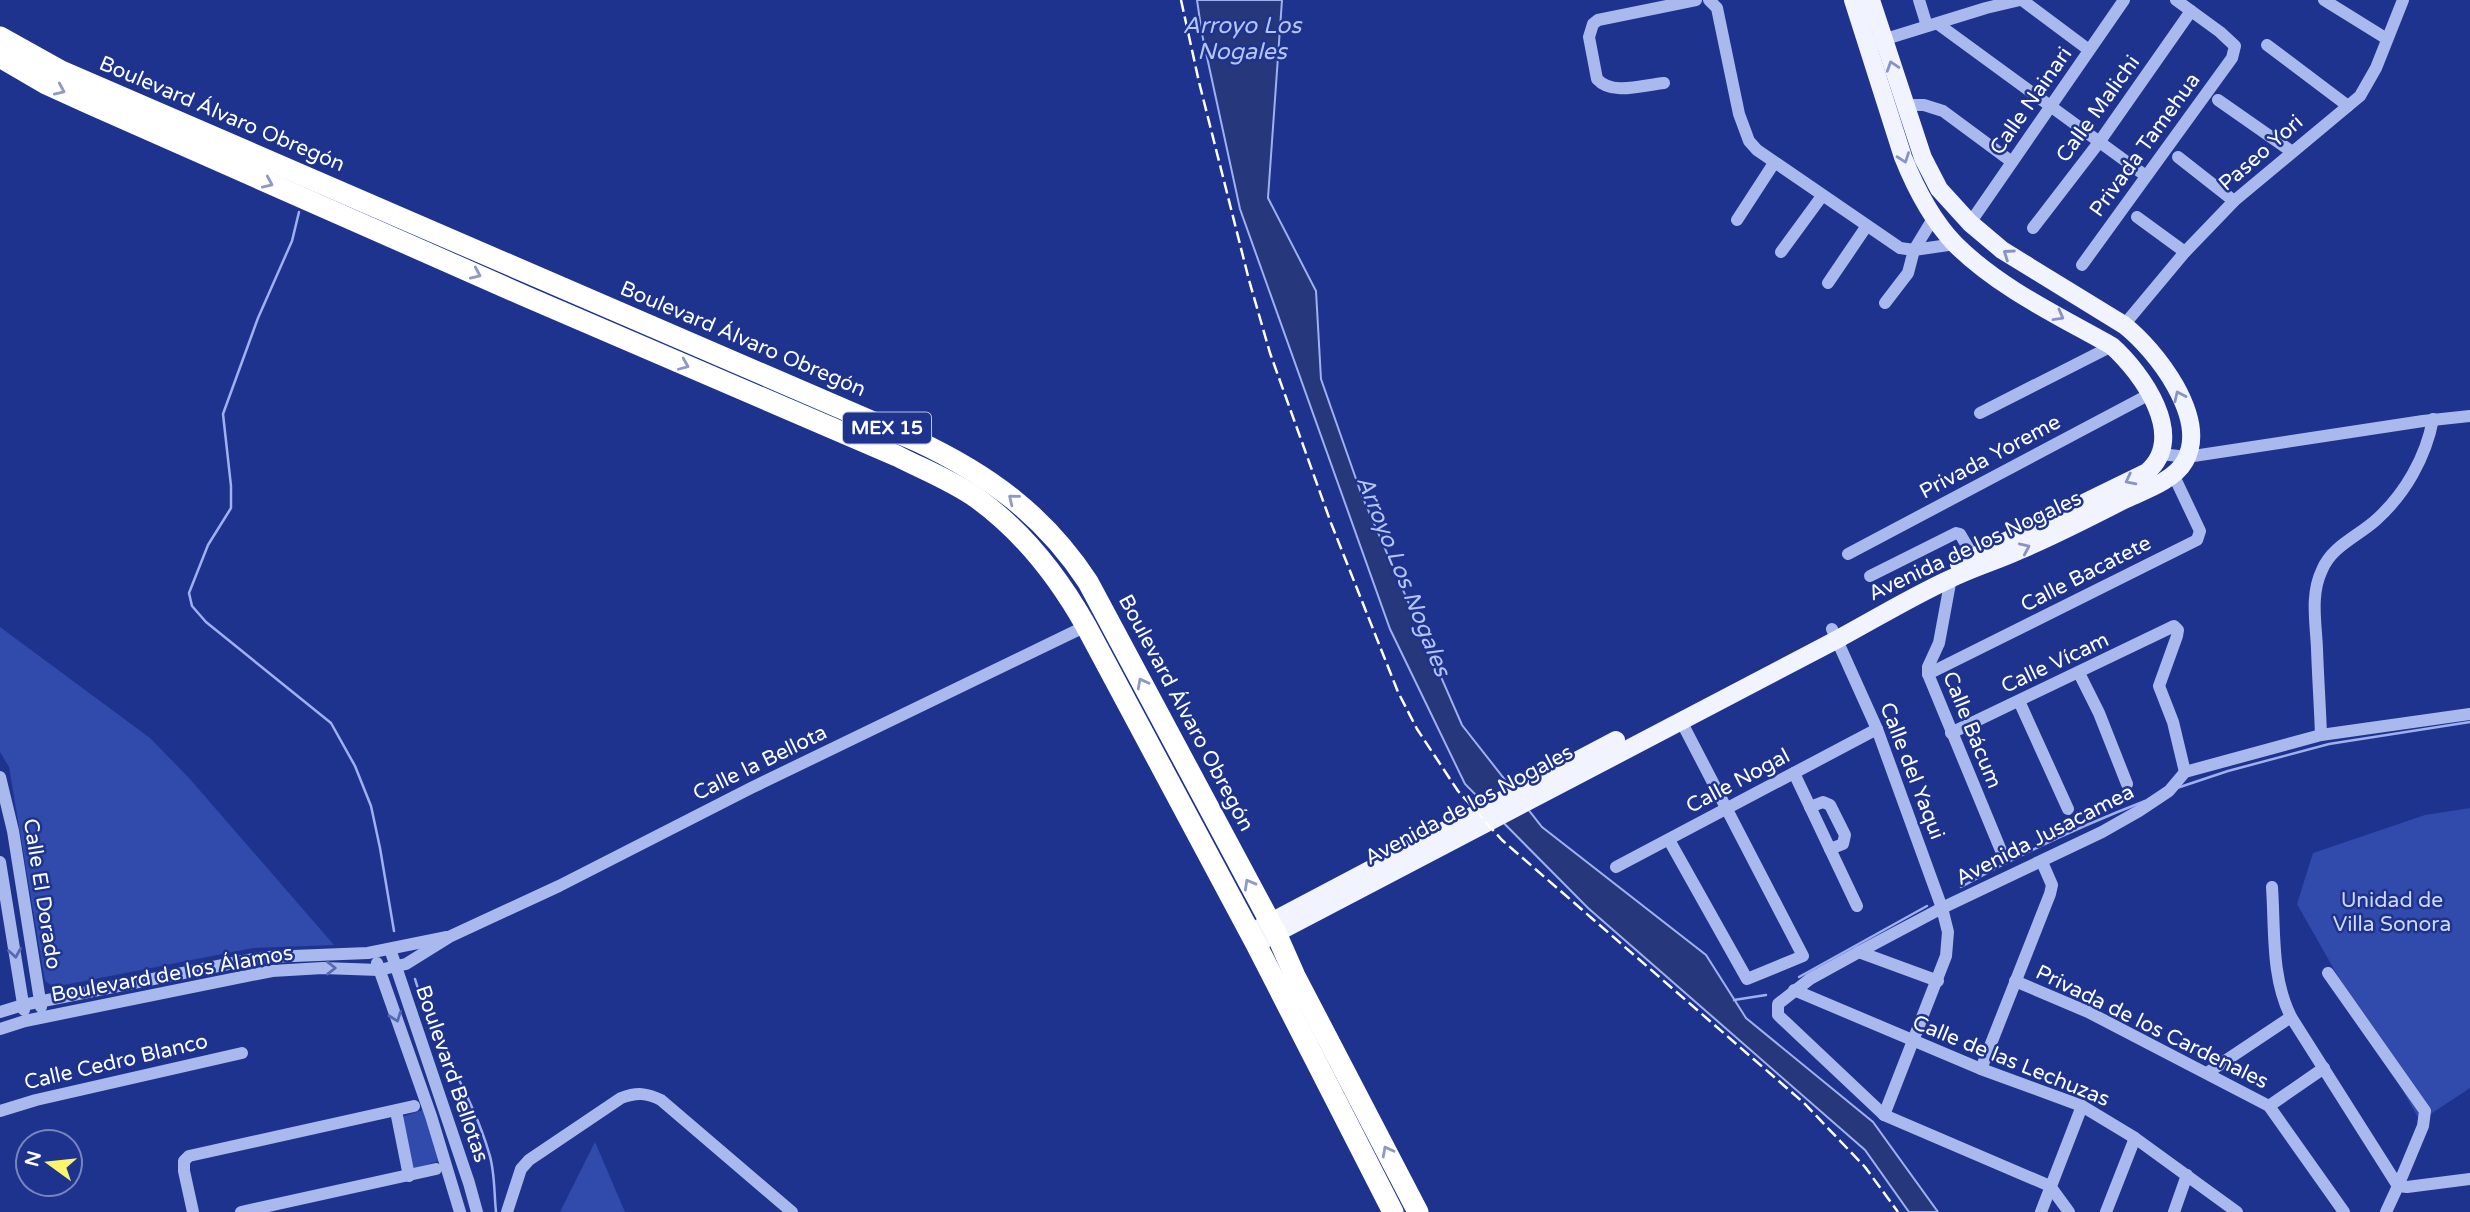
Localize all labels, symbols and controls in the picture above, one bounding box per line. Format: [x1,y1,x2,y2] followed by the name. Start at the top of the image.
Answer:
[1183,12,1303,66] water label: Arroyo Los Nogales
[1985,42,2077,160] street label: Calle Nainari
[95,51,349,177] street label: Boulevard Álvaro Obregón
[2051,51,2145,167] street label: Calle Malichi
[1885,60,1900,72] one-way arrow
[2084,68,2206,222] street label: Privada Tamehua
[52,82,65,96] one-way arrow
[2214,110,2308,196] street label: Paseo Yori
[1896,152,1910,164] one-way arrow
[261,174,273,188] one-way arrow
[2003,250,2016,262] one-way arrow
[469,266,481,280] one-way arrow
[616,276,870,402] street label: Boulevard Álvaro Obregón
[2052,308,2065,321] one-way arrow
[677,357,690,371] one-way arrow
[2173,391,2187,404] one-way arrow
[1915,409,2065,505] street label: Privada Yoreme
[843,412,931,444] road number: MEX 15
[1350,472,1457,682] water label: Arroyo Los Nogales
[2125,472,2137,486] one-way arrow
[1865,486,2085,606] street label: Avenida de los Nogales
[1009,494,1021,507] one-way arrow
[2017,530,2155,618] street label: Calle Bacatete
[2017,542,2030,556] one-way arrow
[1113,590,1259,836] street label: Boulevard Álvaro Obregón
[1997,627,2113,699] street label: Calle Vícam
[1937,668,2007,792] street label: Calle Bácum
[1137,678,1150,690] one-way arrow
[1874,699,1950,843] street label: Calle del Yaqui
[689,720,831,806] street label: Calle la Bellota
[1361,739,1577,871] street label: Avenida de los Nogales
[1682,743,1794,819] street label: Calle Nogal
[1952,779,2138,891] street label: Avenida Jusacamea
[18,817,66,971] street label: Calle El Dorado
[1244,879,1257,891] one-way arrow
[2333,888,2451,937] park label: Unidad de Villa Sonora
[49,940,295,1008] street label: Boulevard de los Álamos
[7,948,22,959] one-way arrow
[327,960,337,976] one-way arrow
[2032,960,2272,1094] street label: Privada de los Cardenales
[410,982,494,1166] street label: Boulevard Bellotas
[388,1010,402,1022] one-way arrow
[1909,1010,2113,1112] street label: Calle de las Lechuzas
[22,1029,210,1095] street label: Calle Cedro Blanco
[14,1128,84,1198] north arrow
[1381,1146,1395,1159] one-way arrow
[21,1149,46,1169] text: N

